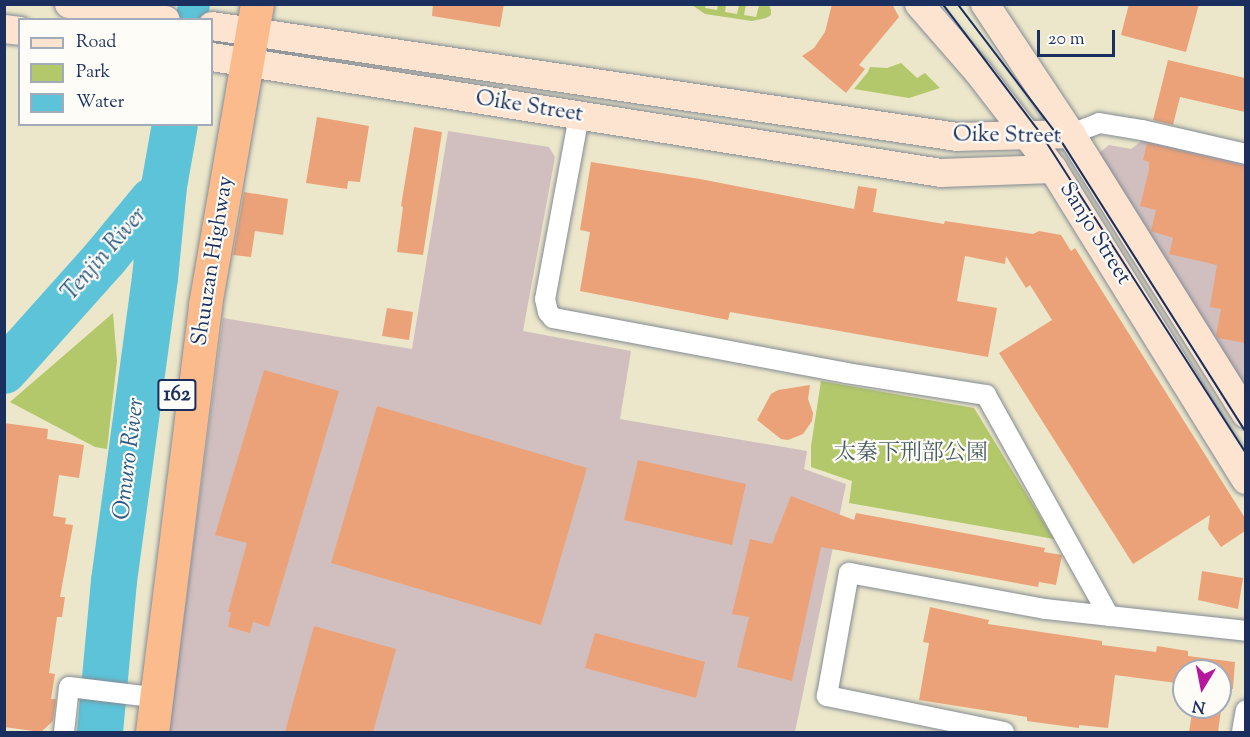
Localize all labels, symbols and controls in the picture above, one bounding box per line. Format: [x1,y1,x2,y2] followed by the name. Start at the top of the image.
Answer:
[18,18,213,126] legend
[1040,18,1118,56] scale bar
[1048,27,1085,53] text: 20 m
[76,30,116,56] text: Road
[76,60,110,86] text: Park
[473,86,585,130] street label: Oike Street
[76,90,124,116] text: Water
[953,123,1061,151] street label: Oike Street
[188,174,240,348] street label: Shuuzan Highway
[1052,178,1136,290] street label: Sanjo Street
[56,202,154,308] water label: Tenjin River
[156,377,198,413] road number: 162
[108,396,152,522] water label: Omuro River
[834,442,988,468] park label: 太秦下刑部公園
[1172,659,1232,719] north arrow
[1191,693,1207,718] text: N

